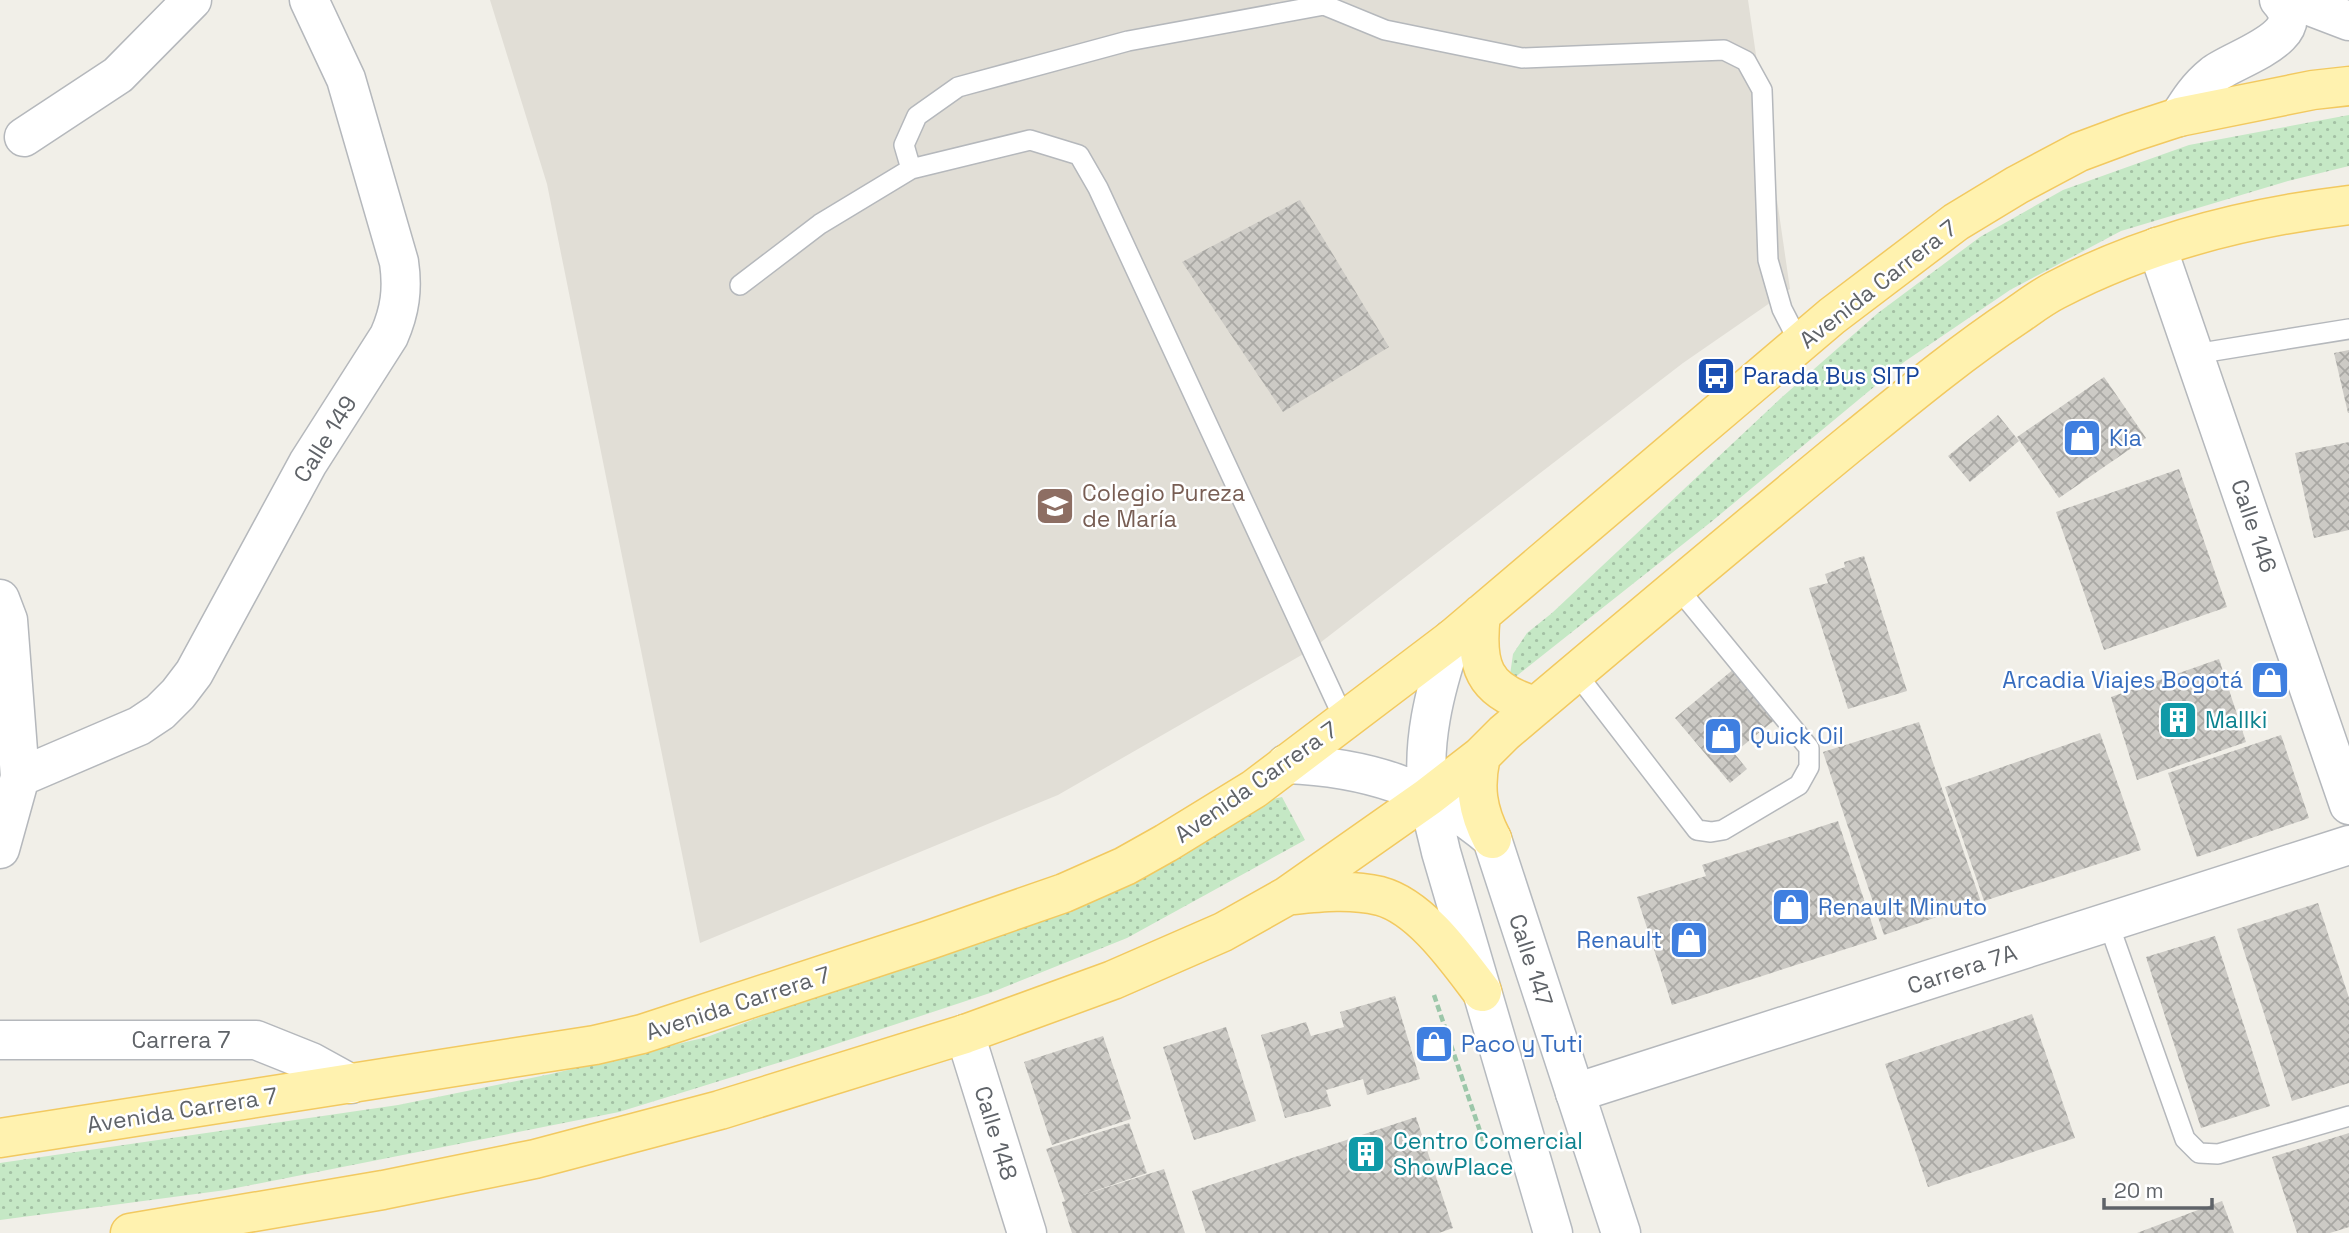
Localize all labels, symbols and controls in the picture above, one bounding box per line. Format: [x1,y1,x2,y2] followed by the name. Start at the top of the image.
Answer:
[1793,213,1963,355] street label: Avenida Carrera 7
[1695,355,1737,397] bus stop icon: Parada Bus SITP
[1743,361,1919,391] place label: Parada Bus SITP
[287,390,363,488] street label: Calle 149
[2061,417,2103,459] shop icon: Kia
[2109,423,2142,453] place label: Kia
[2224,475,2284,577] street label: Calle 146
[1082,478,1245,534] place label: Colegio Pureza de María
[1034,485,1076,527] school or university icon: Colegio Pureza de María
[2249,659,2291,701] shop icon: Arcadia Viajes Bogotá
[2002,665,2243,695] place label: Arcadia Viajes Bogotá
[2157,699,2199,741] building icon: Mallki
[2205,705,2267,735] place label: Mallki
[1169,715,1343,849] street label: Avenida Carrera 7
[1702,715,1744,757] shop icon: Quick Oil
[1750,721,1844,751] place label: Quick Oil
[1770,886,1812,928] shop icon: Renault Minuto
[1818,892,1987,922] place label: Renault Minuto
[1502,910,1560,1010] street label: Calle 147
[1668,919,1710,961] shop icon: Renault
[1577,925,1662,955] place label: Renault
[1903,937,2021,1001] street label: Carrera 7A
[642,959,834,1047] street label: Avenida Carrera 7
[1413,1023,1455,1065] shop icon: Paco y Tuti
[132,1025,230,1055] street label: Carrera 7
[1461,1029,1583,1059] place label: Paco y Tuti
[85,1080,279,1140] street label: Avenida Carrera 7
[967,1082,1025,1184] street label: Calle 148
[1393,1126,1583,1182] place label: Centro Comercial ShowPlace
[1345,1133,1387,1175] building icon: Centro Comercial ShowPlace
[2104,1166,2212,1210] scale bar
[2114,1177,2164,1204] text: 20 m

